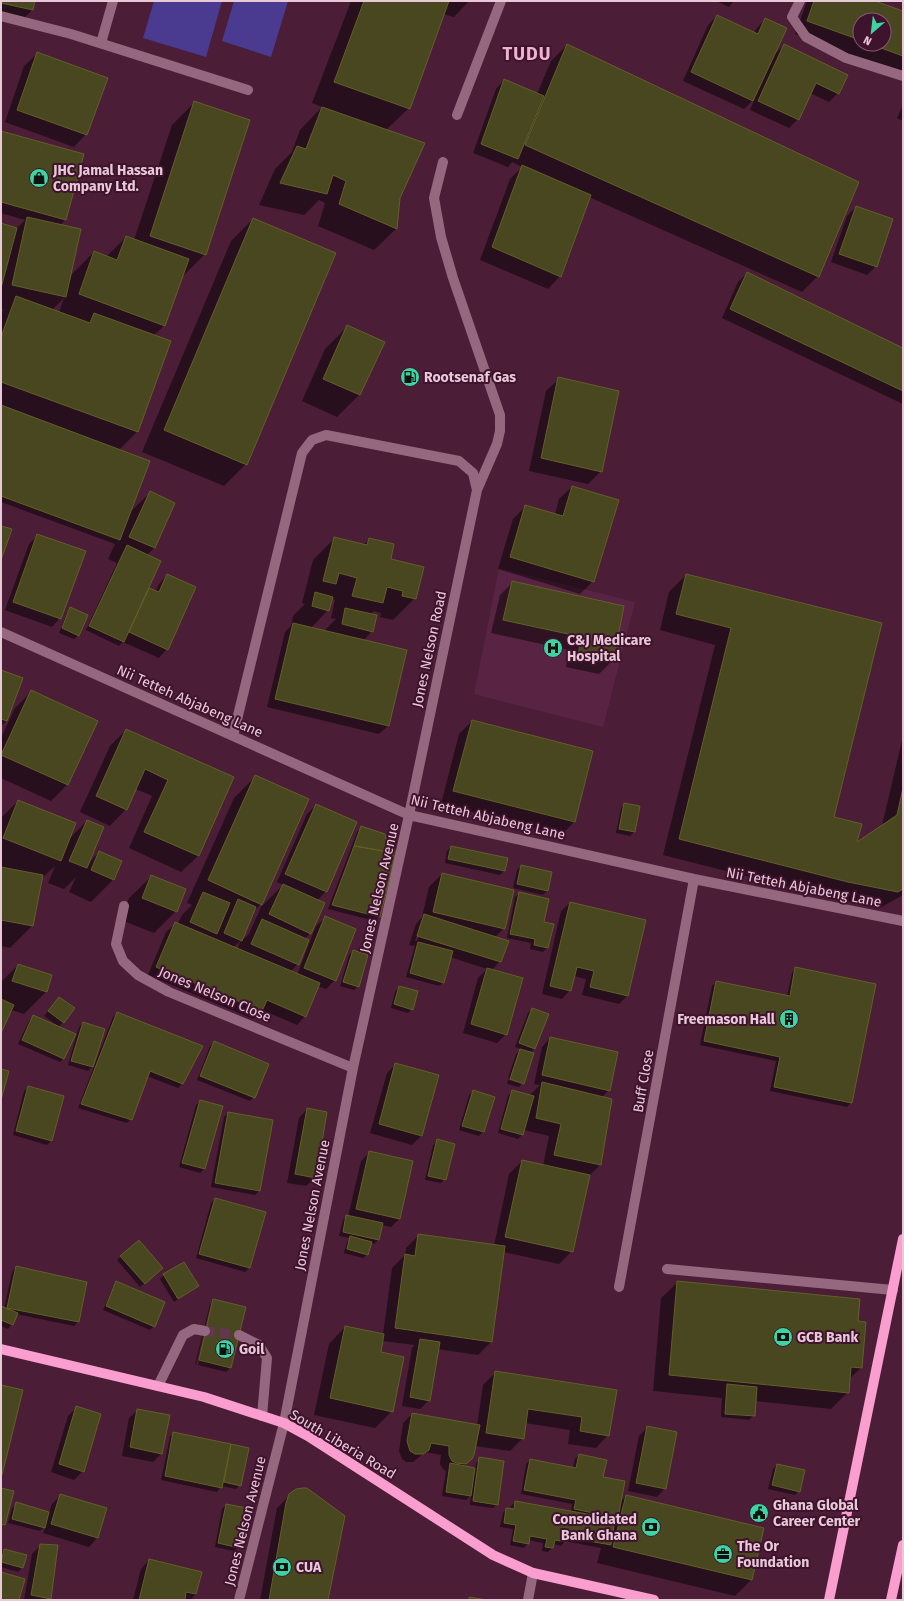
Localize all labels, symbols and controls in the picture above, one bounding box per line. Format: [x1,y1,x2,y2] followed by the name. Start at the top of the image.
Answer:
[852,12,892,52] north arrow
[861,33,874,48] text: N
[503,43,551,65] district label: TUDU
[52,162,163,195] place label: JHC Jamal Hassan Company Ltd.
[28,167,50,189] shop icon: JHC Jamal Hassan Company Ltd.
[399,366,421,388] fuel station icon: Rootsenaf Gas
[424,369,516,386] place label: Rootsenaf Gas
[409,589,450,709] street label: Jones Nelson Road
[567,632,652,665] place label: C&J Medicare Hospital
[542,637,564,659] hospital icon: C&J Medicare Hospital
[114,662,265,741] street label: Nii Tetteh Abjabeng Lane
[409,791,567,844] street label: Nii Tetteh Abjabeng Lane
[356,821,403,955] street label: Jones Nelson Avenue
[725,864,883,911] street label: Nii Tetteh Abjabeng Lane
[156,963,274,1026] street label: Jones Nelson Close
[778,1008,800,1030] building icon: Freemason Hall
[677,1011,776,1028] place label: Freemason Hall
[630,1048,657,1114] street label: Buff Close
[291,1138,334,1272] street label: Jones Nelson Avenue
[772,1326,794,1348] bank icon: GCB Bank
[797,1329,858,1346] place label: GCB Bank
[214,1338,236,1360] fuel station icon: Goil
[239,1341,265,1358] place label: Goil
[287,1406,399,1483] street label: South Liberia Road
[221,1455,270,1588] street label: Jones Nelson Avenue
[773,1497,861,1530] place label: Ghana Global Career Center
[748,1502,770,1524] public building icon: Ghana Global Career Center
[553,1511,637,1544] place label: Consolidated Bank Ghana
[640,1516,662,1538] bank icon: Consolidated Bank Ghana
[737,1538,809,1571] place label: The Or Foundation
[712,1543,734,1565] office icon: The Or Foundation
[271,1556,293,1578] bank icon: CUA
[296,1559,322,1576] place label: CUA

